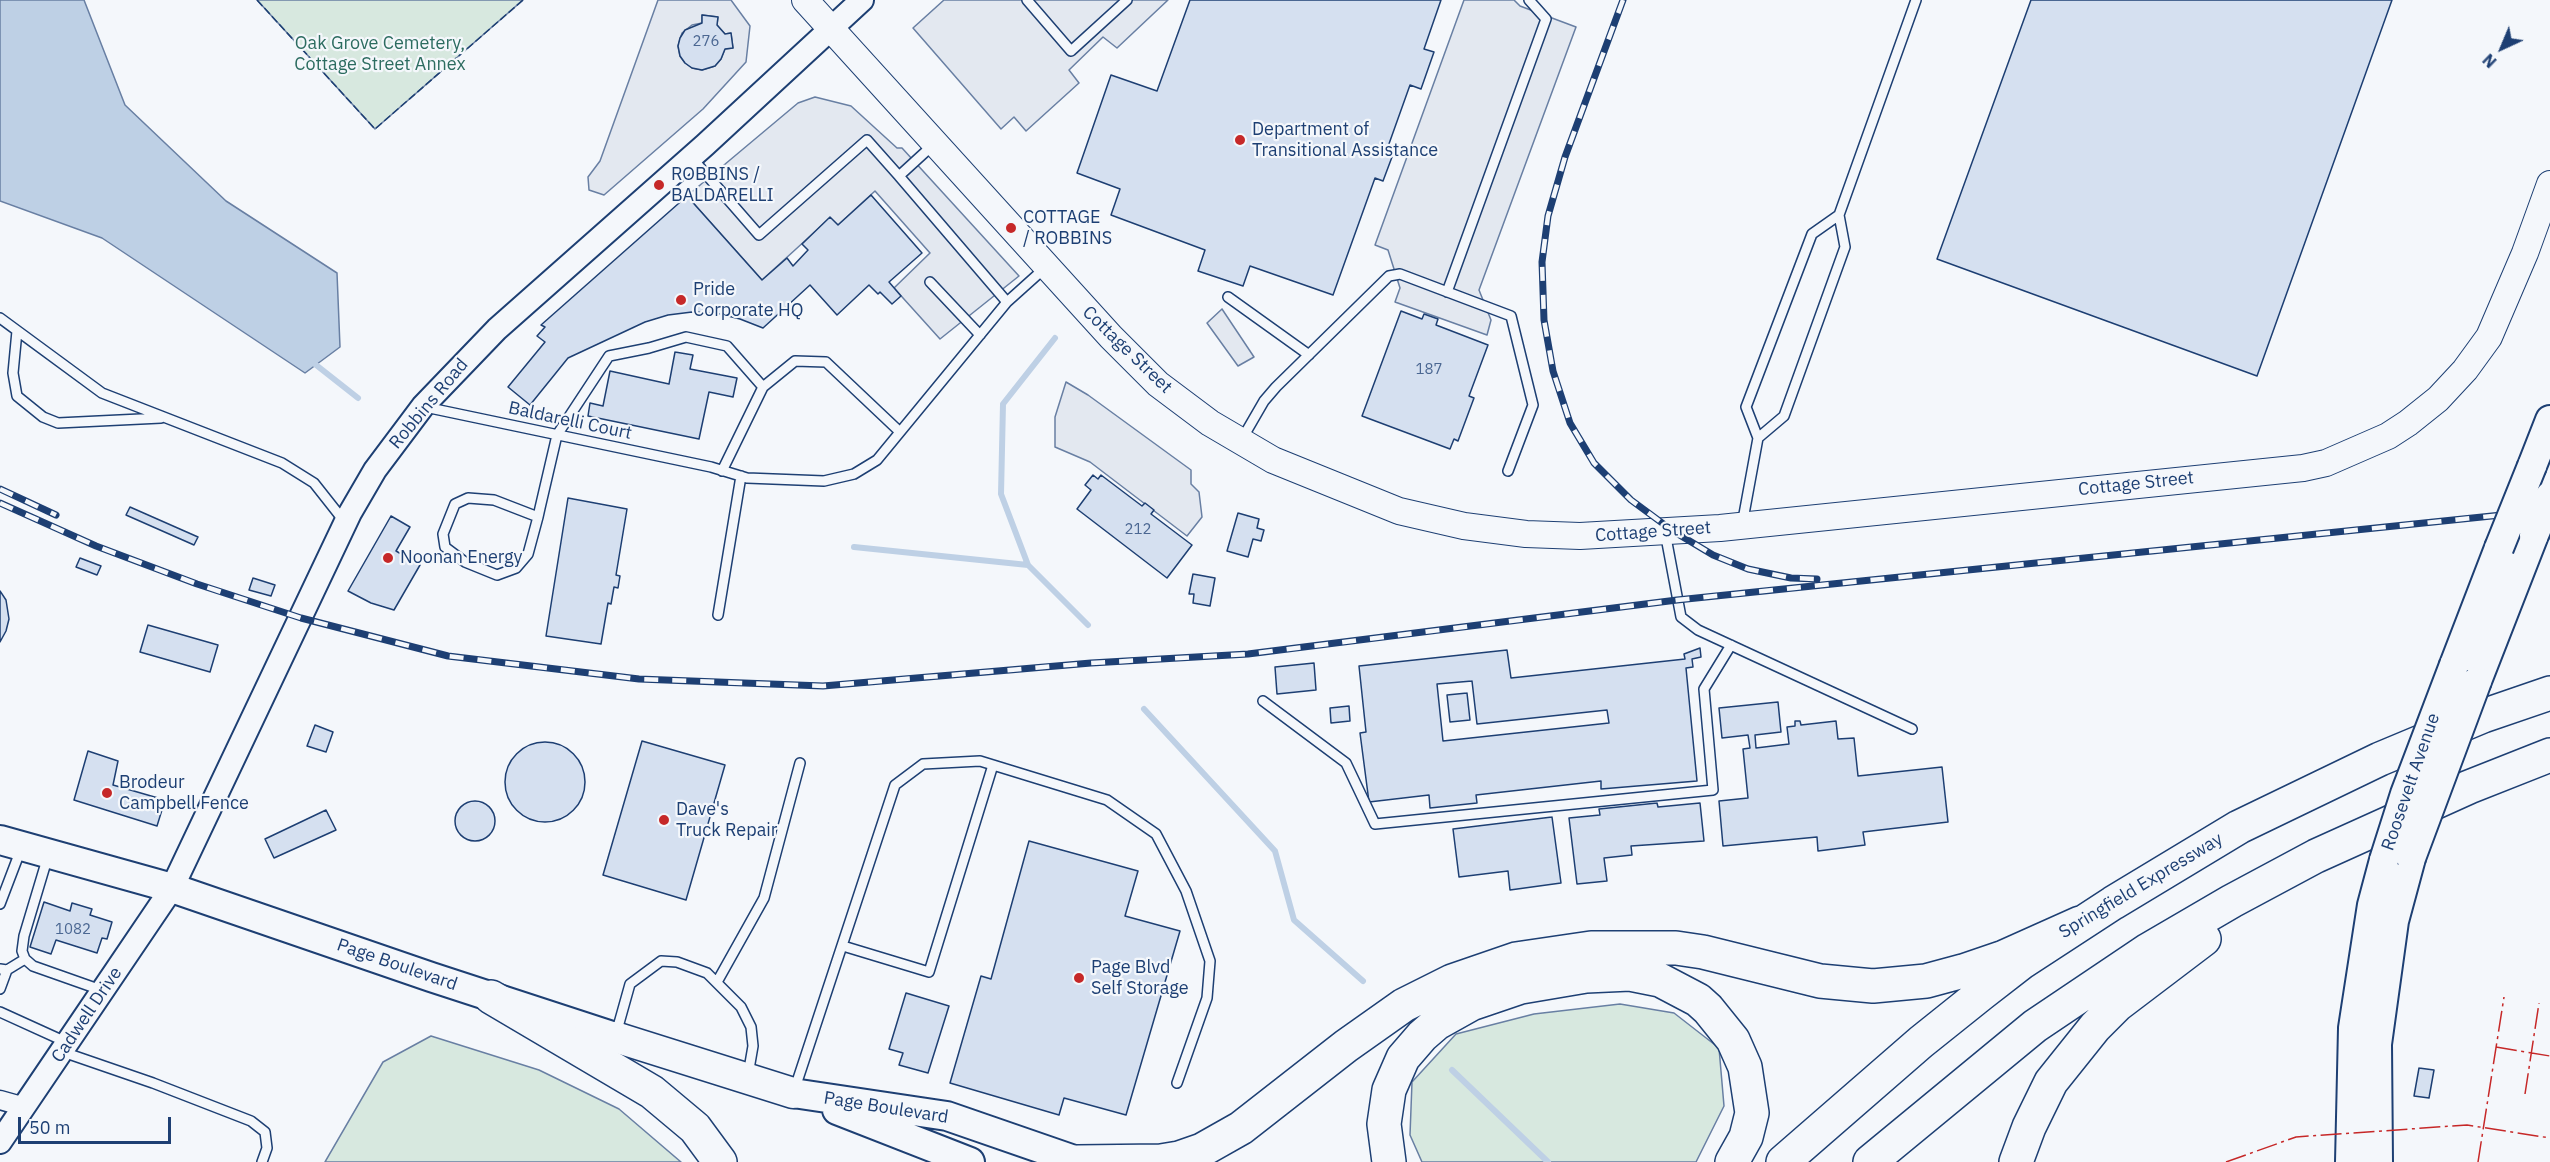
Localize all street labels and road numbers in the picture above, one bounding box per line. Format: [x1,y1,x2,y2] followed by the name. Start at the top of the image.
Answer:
[1078,302,1176,398] street label: Cottage Street
[385,354,473,454] street label: Robbins Road
[506,397,634,445] street label: Baldarelli Court
[2077,467,2195,501] street label: Cottage Street
[1594,517,1712,547] street label: Cottage Street
[2377,710,2445,854] street label: Roosevelt Avenue
[2055,829,2227,943] street label: Springfield Expressway
[334,934,460,996] street label: Page Boulevard
[47,963,127,1067] street label: Cadwell Drive
[822,1087,950,1129] street label: Page Boulevard

